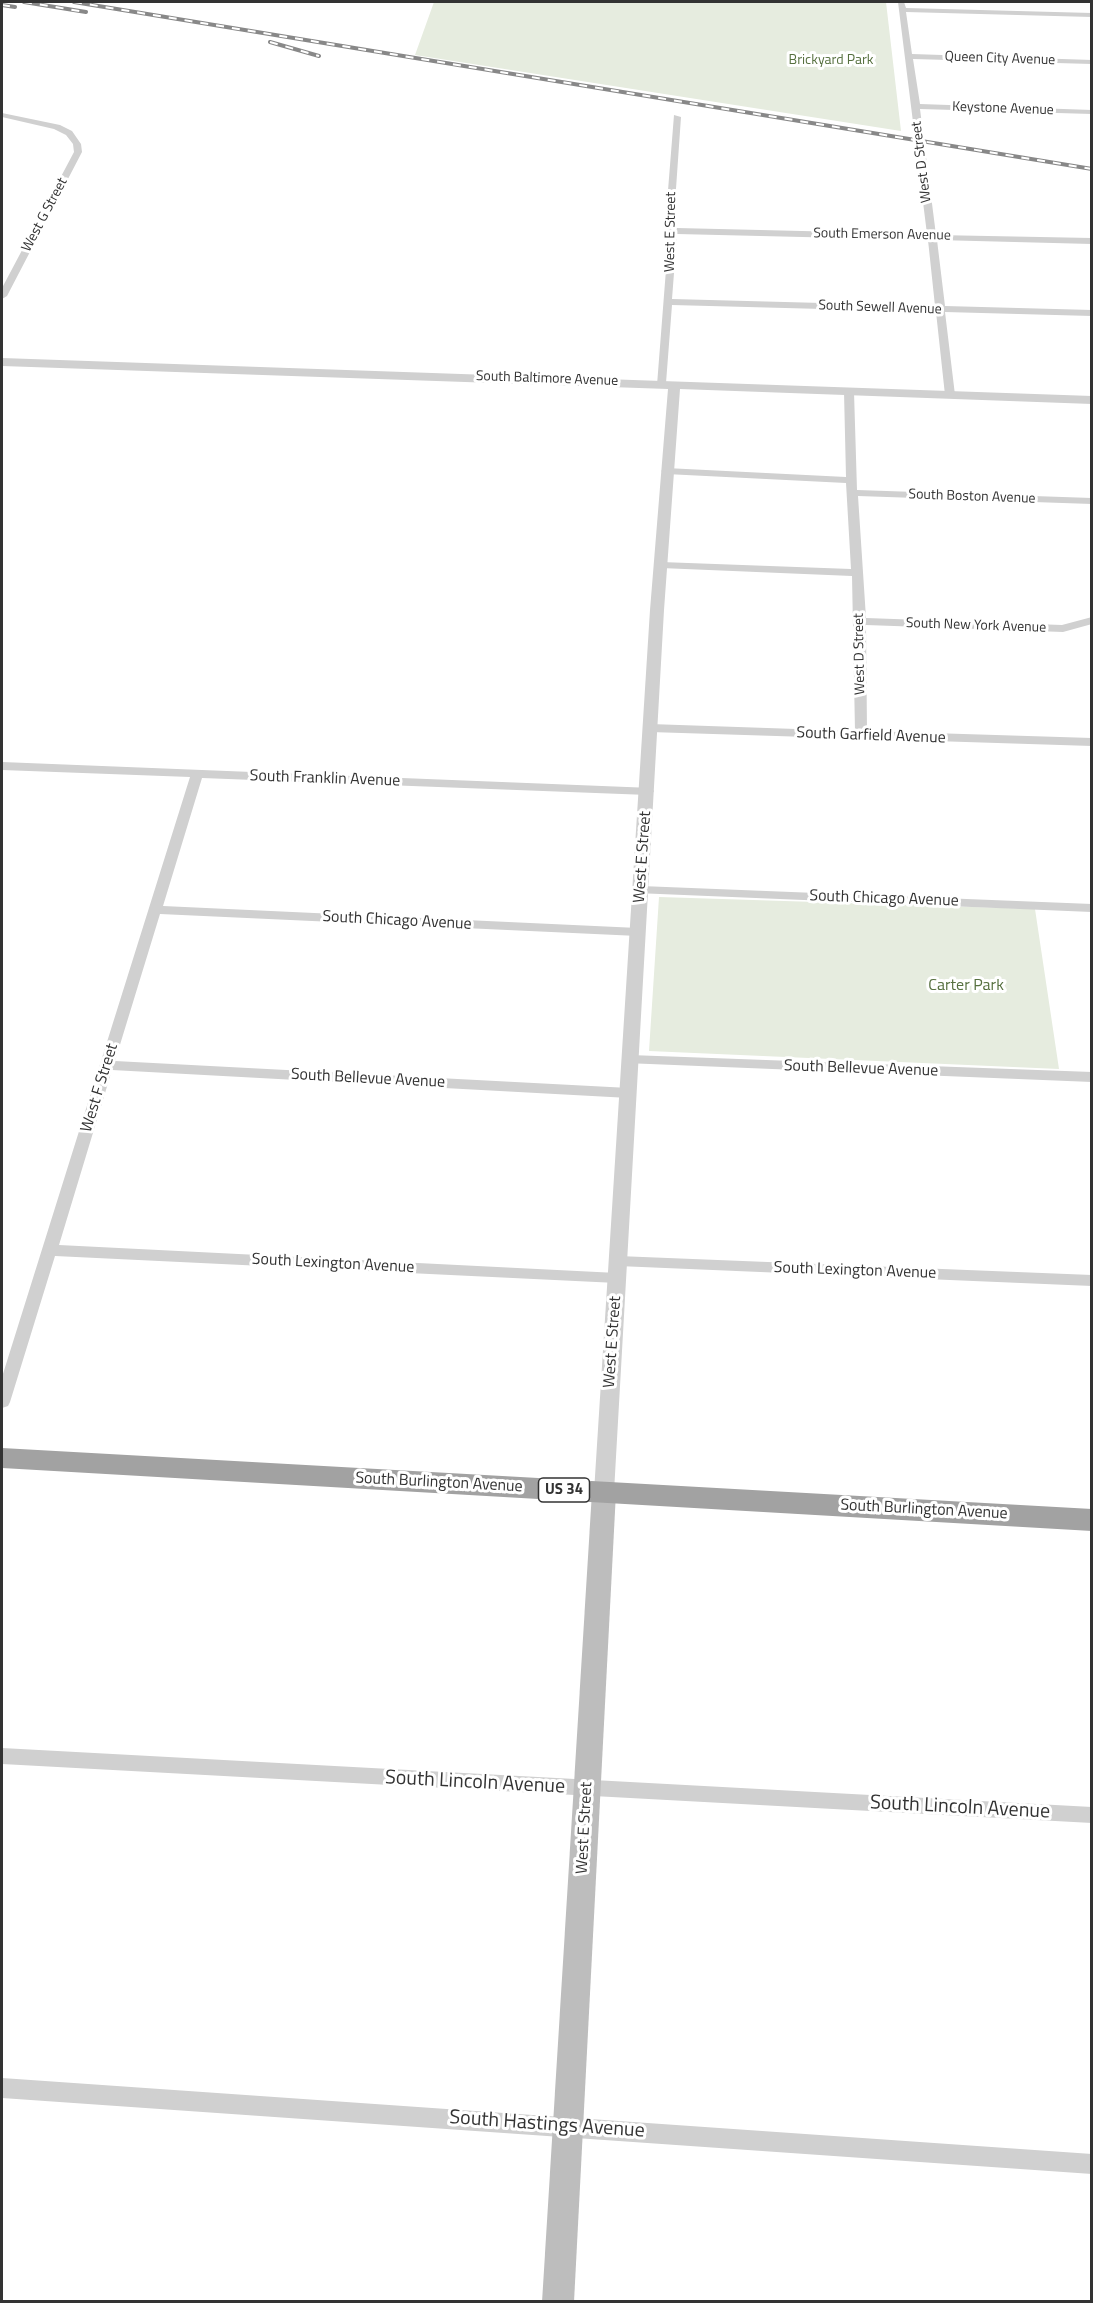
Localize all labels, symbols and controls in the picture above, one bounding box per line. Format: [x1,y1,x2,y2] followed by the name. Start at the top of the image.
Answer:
[944,49,1056,69] street label: Queen City Avenue
[789,53,873,69] park label: Brickyard Park
[952,99,1054,119] street label: Keystone Avenue
[909,120,935,204] street label: West D Street
[18,175,72,255] street label: West G Street
[662,192,680,272] street label: West E Street
[813,225,951,245] street label: South Emerson Avenue
[818,297,942,319] street label: South Sewell Avenue
[475,368,619,390] street label: South Baltimore Avenue
[908,486,1036,508] street label: South Boston Avenue
[851,613,869,695] street label: West D Street
[906,615,1046,637] street label: South New York Avenue
[796,724,946,748] street label: South Garfield Avenue
[249,767,401,791] street label: South Franklin Avenue
[630,810,656,904] street label: West E Street
[809,887,959,911] street label: South Chicago Avenue
[322,908,472,934] street label: South Chicago Avenue
[928,976,1004,996] park label: Carter Park
[77,1041,123,1135] street label: West F Street
[783,1057,939,1081] street label: South Bellevue Avenue
[290,1065,446,1093] street label: South Bellevue Avenue
[251,1250,415,1278] street label: South Lexington Avenue
[773,1259,937,1283] street label: South Lexington Avenue
[600,1295,626,1389] street label: West E Street
[355,1469,523,1497] street label: South Burlington Avenue
[538,1478,590,1502] road number: US 34
[840,1496,1008,1524] street label: South Burlington Avenue
[384,1766,566,1800] street label: South Lincoln Avenue
[573,1781,597,1875] street label: West E Street
[869,1791,1051,1825] street label: South Lincoln Avenue
[449,2106,645,2144] street label: South Hastings Avenue

